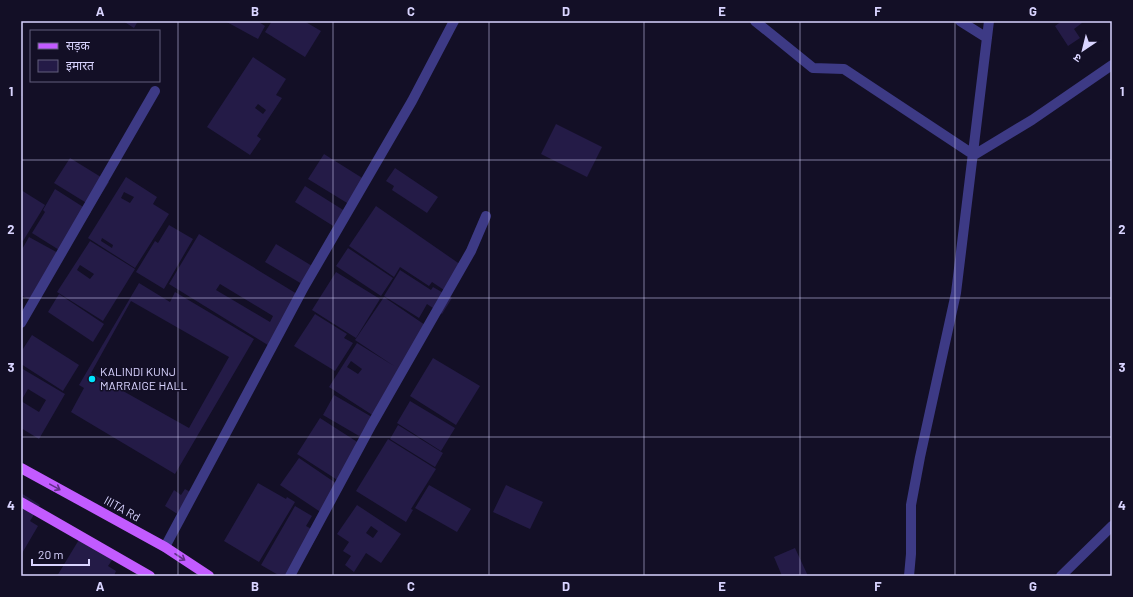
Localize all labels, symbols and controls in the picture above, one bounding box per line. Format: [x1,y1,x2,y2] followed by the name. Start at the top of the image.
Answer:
[96,3,105,19] text: A
[251,3,259,19] text: B
[407,3,415,19] text: C
[562,3,570,19] text: D
[718,3,726,19] text: E
[874,3,882,19] text: F
[1029,3,1037,19] text: G
[30,30,160,82] legend
[1063,30,1103,70] north arrow
[66,38,91,53] text: सड़क
[1070,51,1083,66] text: उ
[66,58,95,73] text: इमारत
[9,83,13,99] text: 1
[1120,83,1124,99] text: 1
[7,221,15,237] text: 2
[1118,221,1126,237] text: 2
[7,359,15,375] text: 3
[1118,359,1126,375] text: 3
[100,364,187,392] place label: KALINDI KUNJ MARRAIGE HALL
[87,374,97,384] marker: KALINDI KUNJ MARRAIGE HALL
[49,483,61,491] one-way arrow
[102,493,143,524] street label: IIITA Rd
[7,497,15,513] text: 4
[1118,497,1126,513] text: 4
[32,541,89,567] scale bar
[38,547,64,561] text: 20 m
[175,553,186,562] one-way arrow
[96,578,105,594] text: A
[251,578,259,594] text: B
[407,578,415,594] text: C
[562,578,570,594] text: D
[718,578,726,594] text: E
[874,578,882,594] text: F
[1029,578,1037,594] text: G

